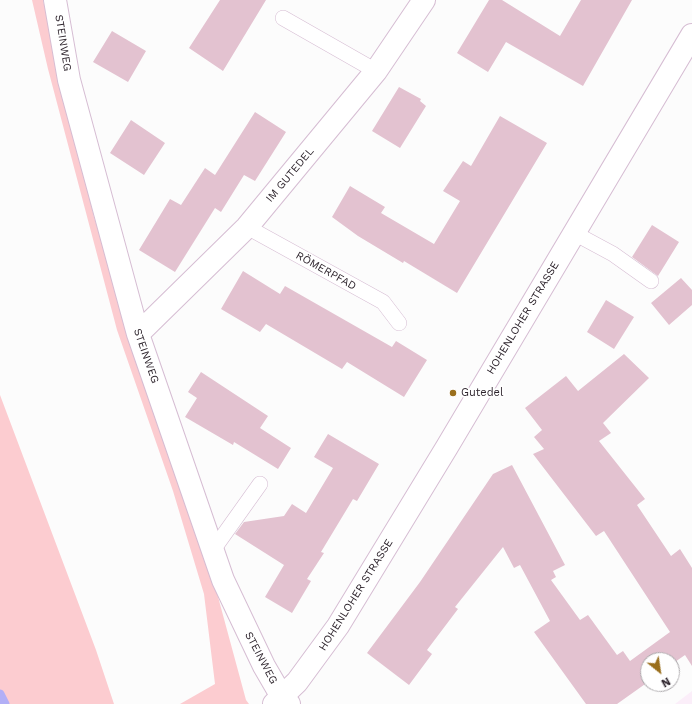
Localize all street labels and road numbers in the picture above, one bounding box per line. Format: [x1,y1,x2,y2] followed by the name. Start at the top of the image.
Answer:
[52,14,74,72] street label: STEINWEG
[263,145,317,205] street label: IM GUTEDEL
[293,249,359,293] street label: RÖMERPFAD
[484,259,562,377] street label: HOHENLOHER STRASSE
[130,327,162,385] street label: STEINWEG
[316,537,396,653] street label: HOHENLOHER STRASSE
[242,630,280,686] street label: STEINWEG

